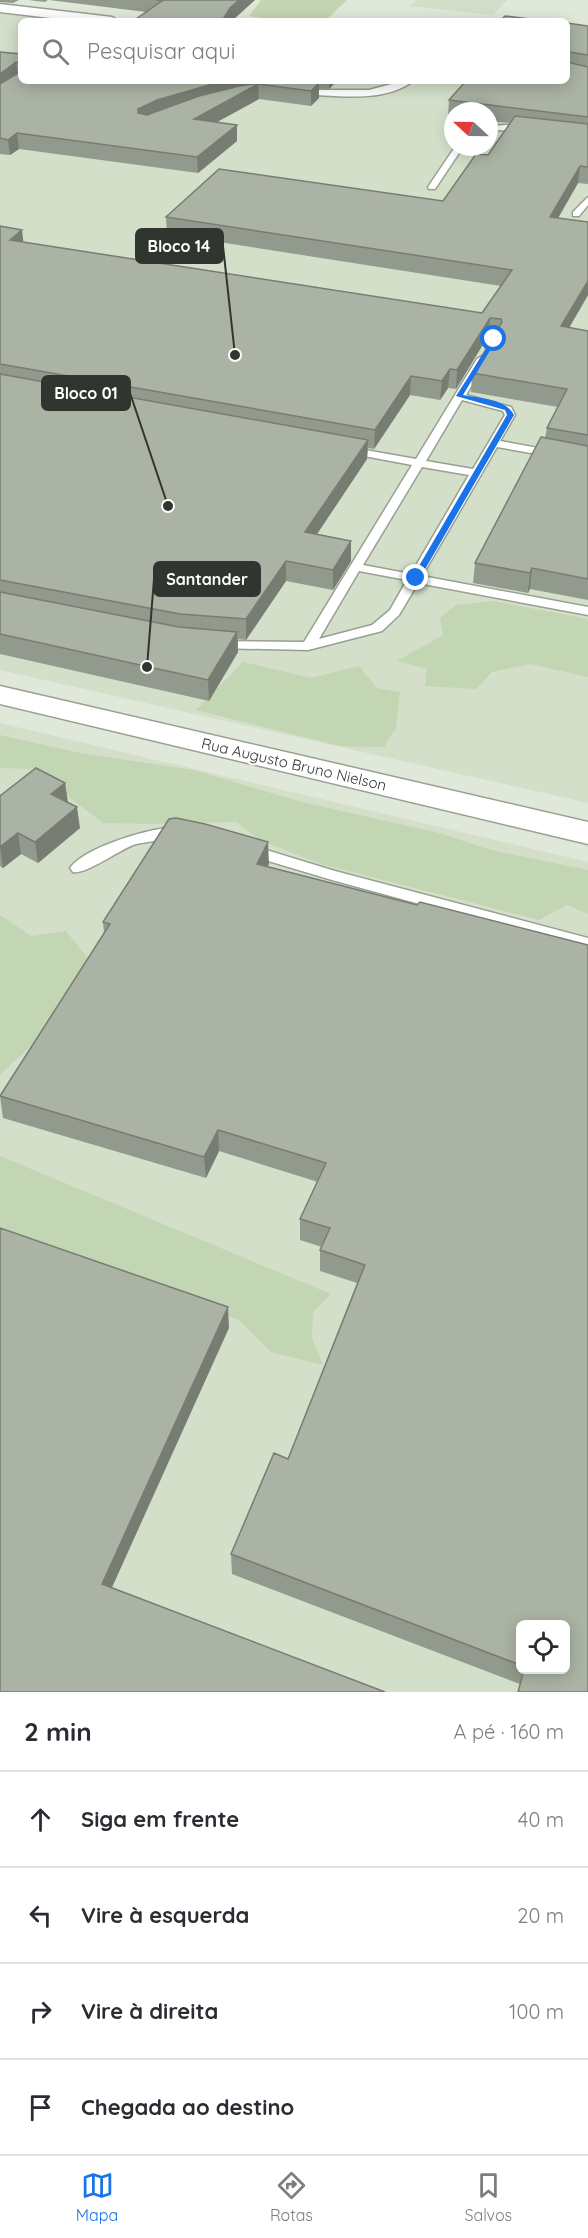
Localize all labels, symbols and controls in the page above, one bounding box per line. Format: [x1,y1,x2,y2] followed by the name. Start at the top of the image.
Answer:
[18,18,570,84] search box
[39,35,72,68] icon: search
[87,37,235,65] text: Pesquisar aqui
[444,102,498,156] north arrow
[136,229,223,263] callout: Bloco 14
[148,236,211,256] text: Bloco 14
[480,325,506,351] route start
[42,376,130,410] callout: Bloco 01
[54,383,118,403] text: Bloco 01
[154,562,260,596] callout: Santander
[402,564,428,590] route end
[166,569,248,589] text: Santander
[200,733,388,795] street label: Rua Augusto Bruno Nielson
[516,1620,570,1674] map controls
[516,1620,570,1674] button: locate
[24,1715,92,1748] text: 2 min
[454,1719,564,1744] text: A pé · 160 m
[24,1803,57,1836] icon: ahead
[81,1805,239,1833] text: Siga em frente
[518,1807,564,1832] text: 40 m
[24,1899,57,1932] icon: left
[81,1901,249,1929] text: Vire à esquerda
[517,1903,564,1928] text: 20 m
[24,1995,57,2028] icon: right
[81,1997,218,2025] text: Vire à direita
[509,1999,564,2024] text: 100 m
[24,2091,57,2124] icon: arrive
[81,2093,294,2121] text: Chegada ao destino
[76,2169,118,2225] tab: Mapa
[270,2169,313,2225] tab: Rotas
[465,2169,512,2225] tab: Salvos

